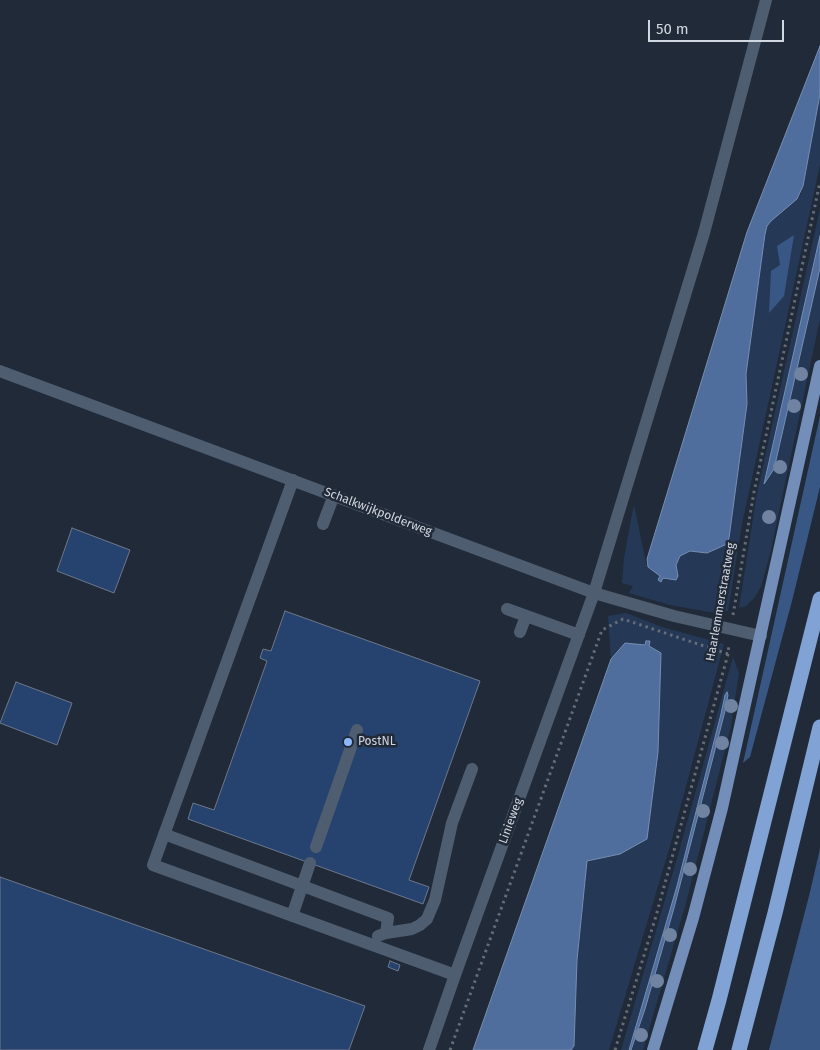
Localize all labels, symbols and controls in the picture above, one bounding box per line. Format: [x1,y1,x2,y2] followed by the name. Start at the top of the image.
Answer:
[650,10,786,42] scale bar
[656,20,689,38] text: 50 m
[322,485,434,539] street label: Schalkwijkpolderweg
[703,542,739,662] street label: Haarlemmerstraatweg
[358,735,396,749] place label: PostNL
[342,736,354,748] marker: PostNL
[496,796,526,846] street label: Linieweg

